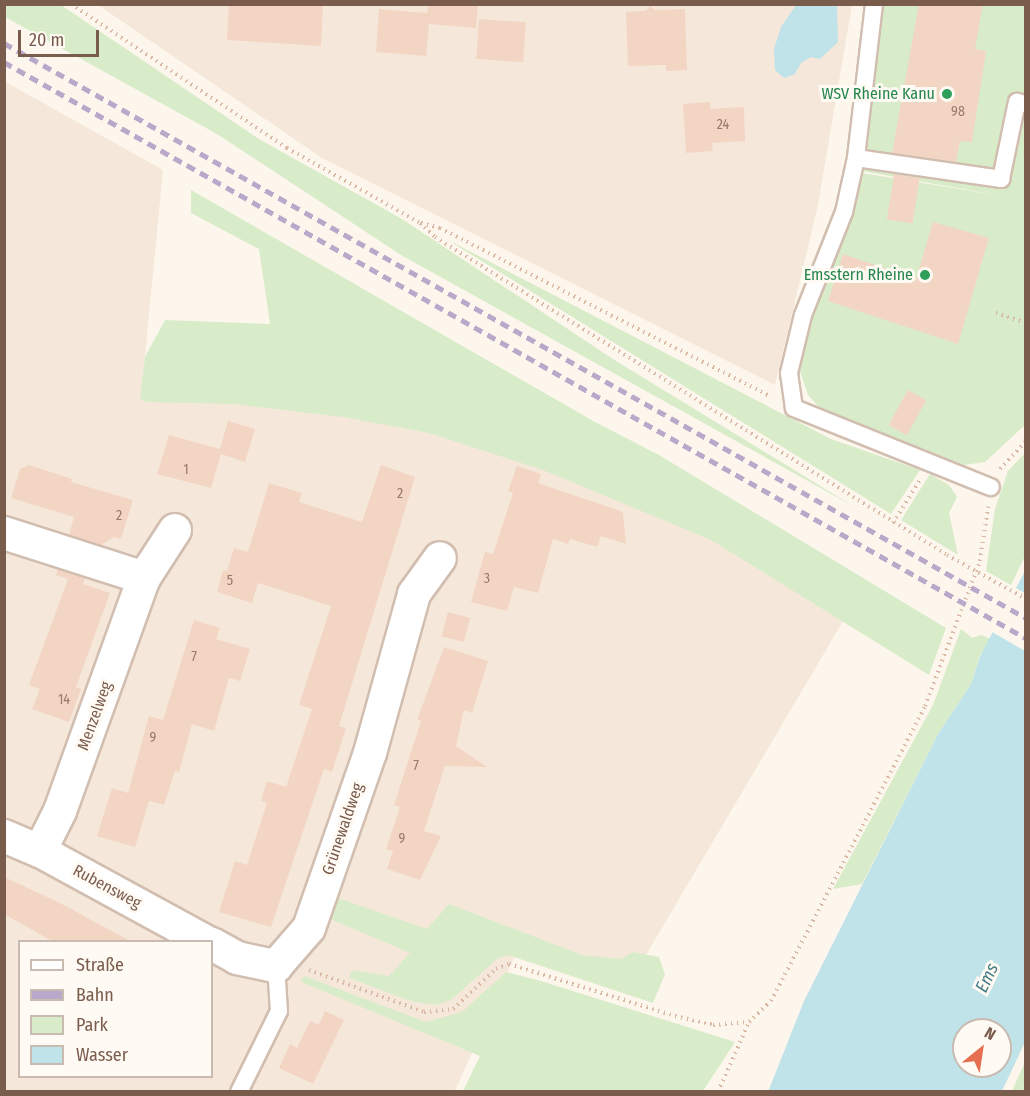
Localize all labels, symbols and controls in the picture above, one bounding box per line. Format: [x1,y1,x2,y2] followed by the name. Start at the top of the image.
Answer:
[21,18,102,56] scale bar
[29,29,64,51] text: 20 m
[821,84,935,104] place label: WSV Rheine Kanu
[940,87,954,101] marker: WSV Rheine Kanu
[951,104,965,120] house number: 98
[717,117,729,133] house number: 24
[804,265,913,285] place label: Emsstern Rheine
[918,268,932,282] marker: Emsstern Rheine
[183,462,189,478] house number: 1
[397,486,403,502] house number: 2
[116,508,122,524] house number: 2
[484,571,490,587] house number: 3
[227,573,233,589] house number: 5
[191,649,197,665] house number: 7
[74,679,116,753] street label: Menzelweg
[58,692,70,708] house number: 14
[150,730,156,746] house number: 9
[413,758,419,774] house number: 7
[318,780,368,878] street label: Grünewaldweg
[399,831,405,847] house number: 9
[70,861,144,913] street label: Rubensweg
[18,940,213,1078] legend
[76,954,124,976] text: Straße
[971,960,1003,996] water label: Ems
[76,984,114,1006] text: Bahn
[76,1014,108,1036] text: Park
[952,1018,1012,1078] north arrow
[981,1023,999,1044] text: N
[76,1044,128,1066] text: Wasser

